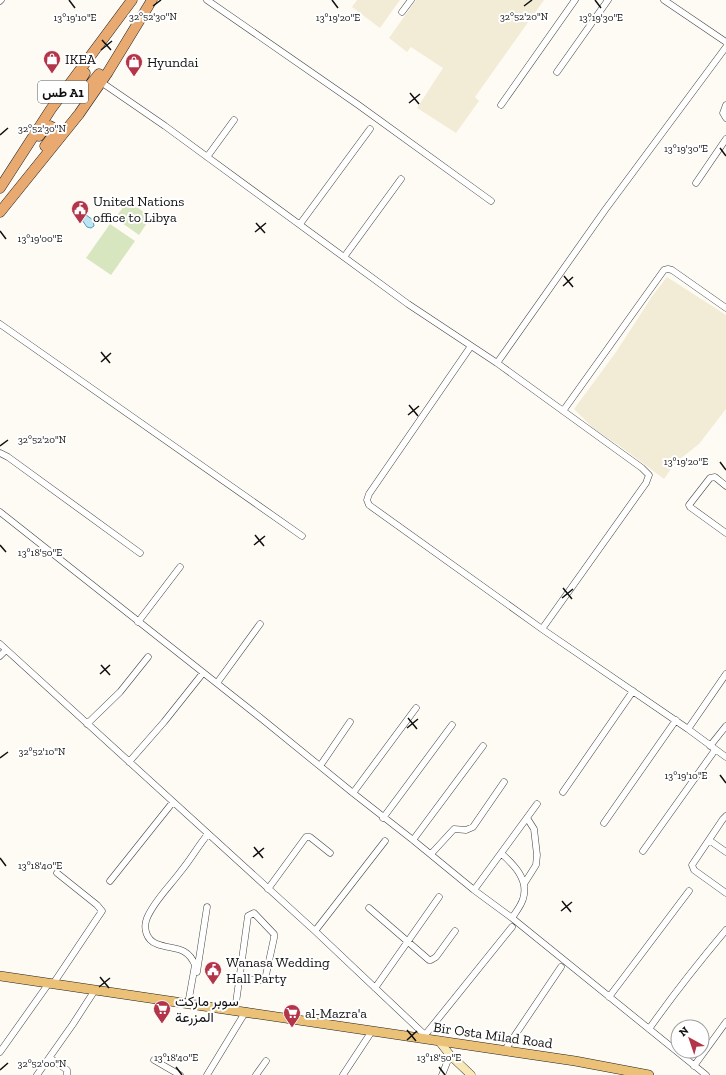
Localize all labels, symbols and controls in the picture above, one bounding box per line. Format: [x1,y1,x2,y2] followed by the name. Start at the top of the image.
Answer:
[129,11,178,23] text: 32°52'30"N
[500,11,549,23] text: 32°52'20"N
[54,12,97,24] text: 13°19'10"E
[316,12,360,24] text: 13°19'20"E
[579,12,623,24] text: 13°19'30"E
[42,49,62,74] shop icon: IKEA
[65,51,97,68] place label: IKEA
[124,52,144,77] shop icon: Hyundai
[147,54,199,71] place label: Hyundai
[38,81,88,103] road number: طس A1
[18,123,67,135] text: 32°52'30"N
[664,143,708,155] text: 13°19'30"E
[93,193,185,226] place label: United Nations office to Libya
[70,199,90,224] public building icon: United Nations office to Libya
[18,233,63,245] text: 13°19'00"E
[18,434,67,446] text: 32°52'20"N
[664,456,708,468] text: 13°19'20"E
[18,547,62,559] text: 13°18'50"E
[19,746,66,758] text: 32°52'10"N
[665,770,708,782] text: 13°19'10"E
[18,860,62,872] text: 13°18'40"E
[226,954,330,987] place label: Wanasa Wedding Hall Party
[203,960,223,985] public building icon: Wanasa Wedding Hall Party
[175,993,239,1026] place label: سوبر ماركت المزرعة
[152,999,172,1024] supermarket icon: سوبر ماركت المزرعة
[282,1003,302,1028] supermarket icon: al-Mazra'a
[305,1005,367,1022] place label: al-Mazra'a
[432,1019,554,1052] street label: Bir Osta Milad Road
[670,1019,710,1059] north arrow
[677,1024,692,1039] text: N
[154,1052,198,1064] text: 13°18'40"E
[417,1052,461,1064] text: 13°18'50"E
[18,1058,67,1070] text: 32°52'00"N

